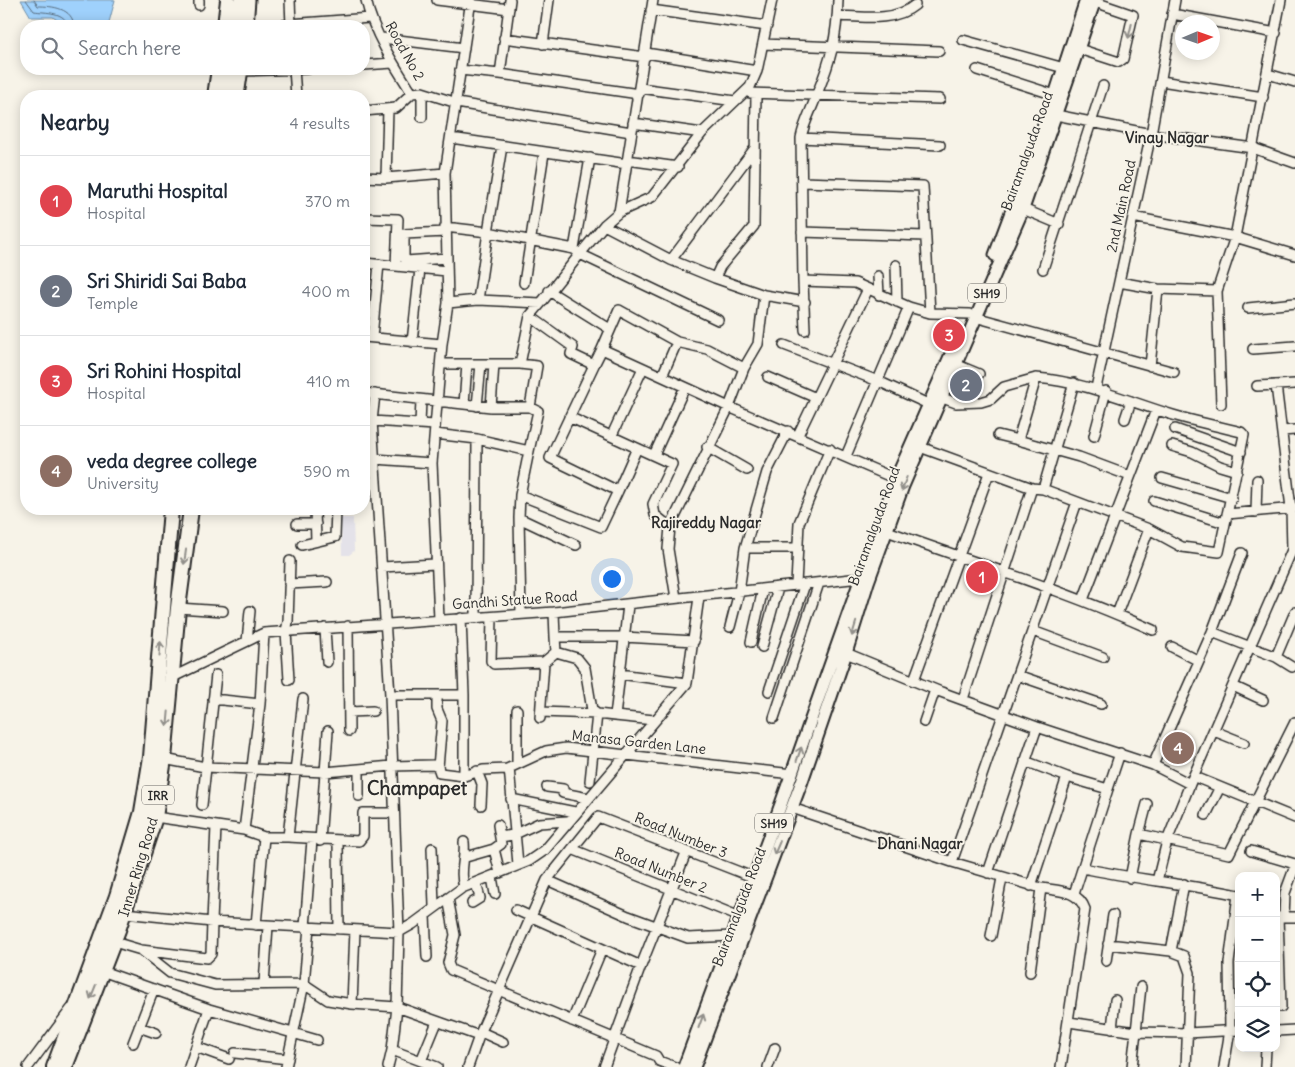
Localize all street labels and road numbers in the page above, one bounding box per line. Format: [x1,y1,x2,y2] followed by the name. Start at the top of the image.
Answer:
[381,18,429,84] street label: Road No 2
[997,89,1057,213] street label: Bairamalguda Road
[1102,158,1140,254] street label: 2nd Main Road
[968,284,1006,302] road number: SH19
[844,464,904,588] street label: Bairamalguda Road
[452,587,578,613] street label: Gandhi Statue Road
[571,726,707,758] street label: Manasa Garden Lane
[142,786,174,804] road number: IRR
[632,808,730,862] street label: Road Number 3
[755,814,793,832] road number: SH19
[114,815,162,919] street label: Inner Ring Road
[612,843,710,897] street label: Road Number 2
[708,845,770,969] street label: Bairamalguda Road

